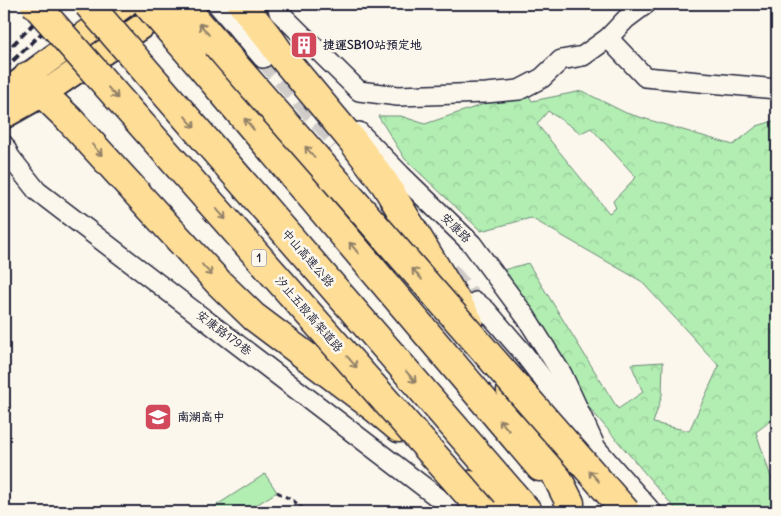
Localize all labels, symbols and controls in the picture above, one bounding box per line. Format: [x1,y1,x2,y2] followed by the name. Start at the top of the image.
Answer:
[198,23,210,36] one-way arrow
[289,30,319,60] building icon: 捷運SB10站預定地
[323,37,422,52] place label: 捷運SB10站預定地
[107,86,119,99] one-way arrow
[184,115,196,128] one-way arrow
[244,118,255,131] one-way arrow
[91,143,103,156] one-way arrow
[305,146,316,159] one-way arrow
[215,208,227,221] one-way arrow
[438,210,475,246] street label: 安康路
[279,226,338,290] street label: 中山高速公路
[349,242,360,255] one-way arrow
[252,250,266,266] road number: 1
[201,263,213,276] one-way arrow
[412,268,423,281] one-way arrow
[272,273,347,355] street label: 汐止五股高架道路
[194,307,255,358] street label: 安康路179巷
[346,356,357,369] one-way arrow
[405,370,416,383] one-way arrow
[143,402,173,432] school or university icon: 南湖高中
[177,409,225,424] place label: 南湖高中
[499,419,510,432] one-way arrow
[588,469,599,482] one-way arrow

